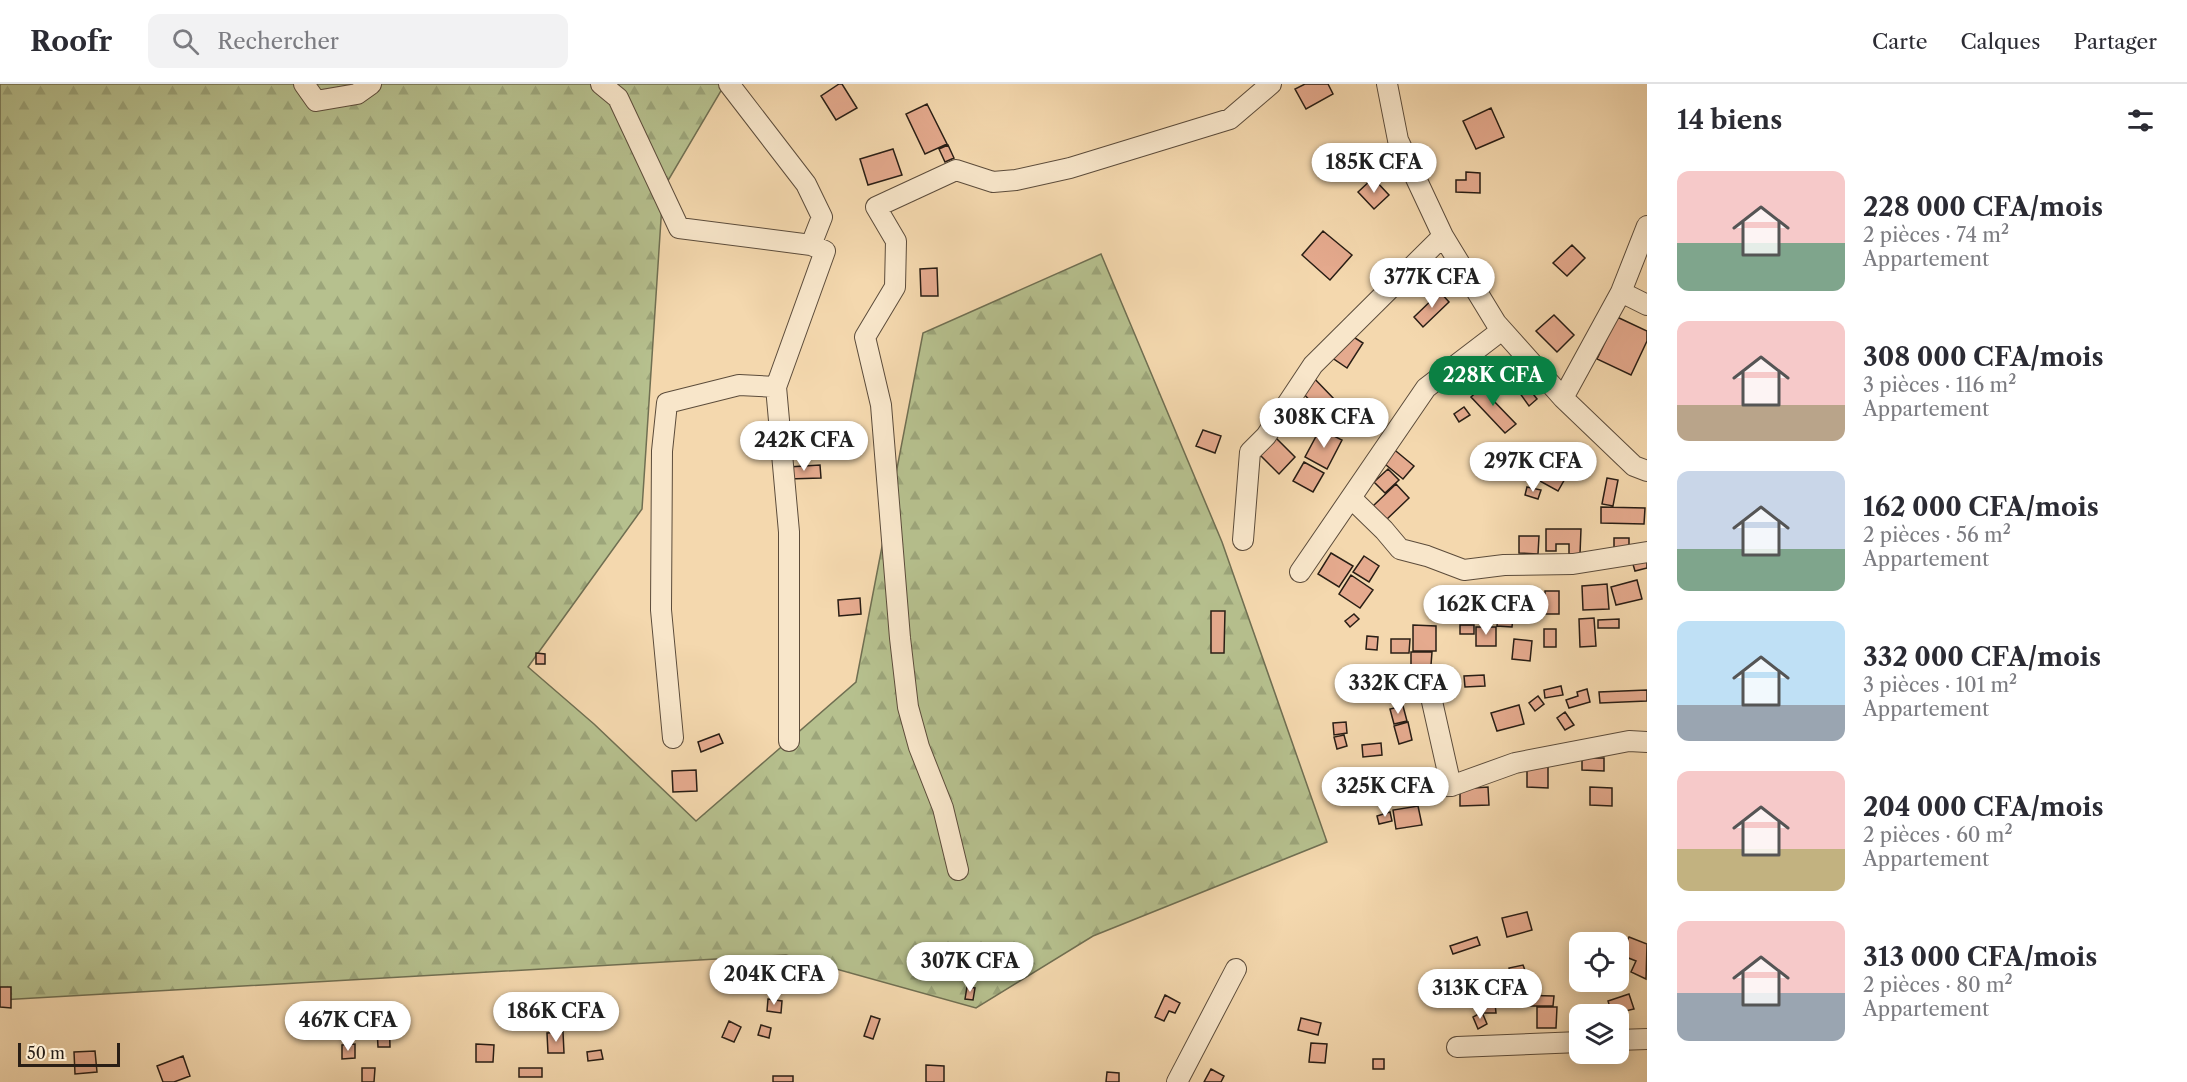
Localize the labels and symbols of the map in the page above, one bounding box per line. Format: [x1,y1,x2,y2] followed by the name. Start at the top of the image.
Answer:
[1312,143,1436,194] pin: 185K CFA
[1370,258,1494,309] pin: 377K CFA
[1431,356,1555,407] pin: 228K CFA
[1262,398,1386,449] pin: 308K CFA
[742,421,866,472] pin: 242K CFA
[1471,442,1595,493] pin: 297K CFA
[1424,585,1548,636] pin: 162K CFA
[1336,664,1460,715] pin: 332K CFA
[1323,767,1447,818] pin: 325K CFA
[908,942,1032,993] pin: 307K CFA
[712,955,836,1006] pin: 204K CFA
[1418,969,1542,1020] pin: 313K CFA
[494,992,618,1043] pin: 186K CFA
[286,1001,410,1052] pin: 467K CFA
[18,1040,120,1068] scale bar

